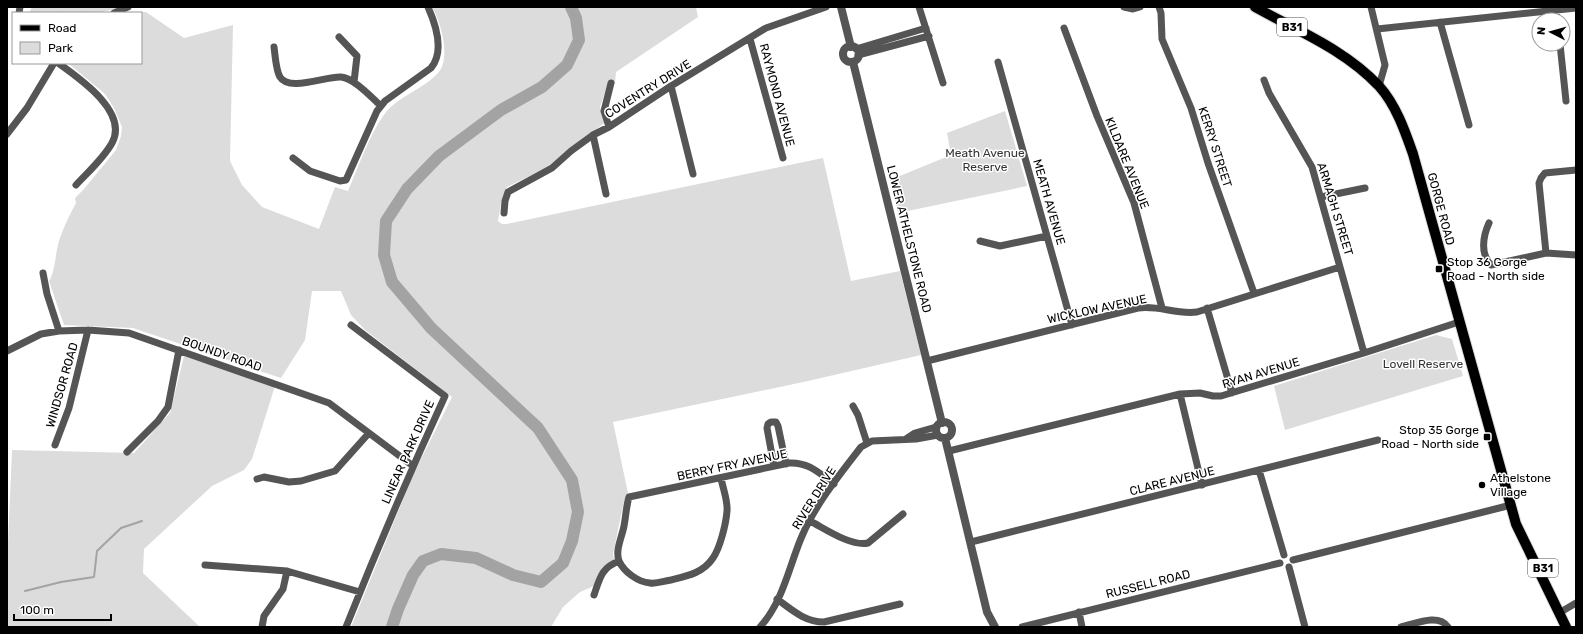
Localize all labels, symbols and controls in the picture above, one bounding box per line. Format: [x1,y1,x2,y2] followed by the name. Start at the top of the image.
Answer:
[12,12,142,64] legend
[1531,12,1571,52] north arrow
[1277,18,1307,36] road number: B31
[48,21,76,35] text: Road
[1535,26,1548,36] text: N
[48,41,74,55] text: Park
[756,42,798,148] street label: RAYMOND AVENUE
[602,57,694,121] street label: COVENTRY DRIVE
[1195,105,1235,189] street label: KERRY STREET
[1102,115,1152,211] street label: KILDARE AVENUE
[945,146,1025,174] park label: Meath Avenue Reserve
[1030,157,1068,247] street label: MEATH AVENUE
[1314,161,1356,257] street label: ARMAGH STREET
[884,164,934,314] street label: LOWER ATHELSTONE ROAD
[1425,171,1457,247] street label: GORGE ROAD
[1447,255,1545,283] place label: Stop 36 Gorge Road - North side
[1434,264,1444,274] marker: Stop 36 Gorge Road - North side
[1046,292,1148,326] street label: WICKLOW AVENUE
[180,334,264,374] street label: BOUNDY ROAD
[43,341,81,429] street label: WINDSOR ROAD
[1221,355,1301,391] street label: RYAN AVENUE
[1383,357,1463,371] park label: Lovell Reserve
[379,398,437,506] street label: LINEAR PARK DRIVE
[1381,423,1479,451] place label: Stop 35 Gorge Road - North side
[1482,432,1492,442] marker: Stop 35 Gorge Road - North side
[676,446,788,484] street label: BERRY FRY AVENUE
[789,464,839,532] street label: RIVER DRIVE
[1128,464,1216,498] street label: CLARE AVENUE
[1490,471,1551,499] place label: Athelstone Village
[1477,480,1487,490] marker: Athelstone Village
[1528,559,1558,577] road number: B31
[1104,567,1192,601] street label: RUSSELL ROAD
[14,596,111,622] scale bar
[20,603,54,617] text: 100 m

